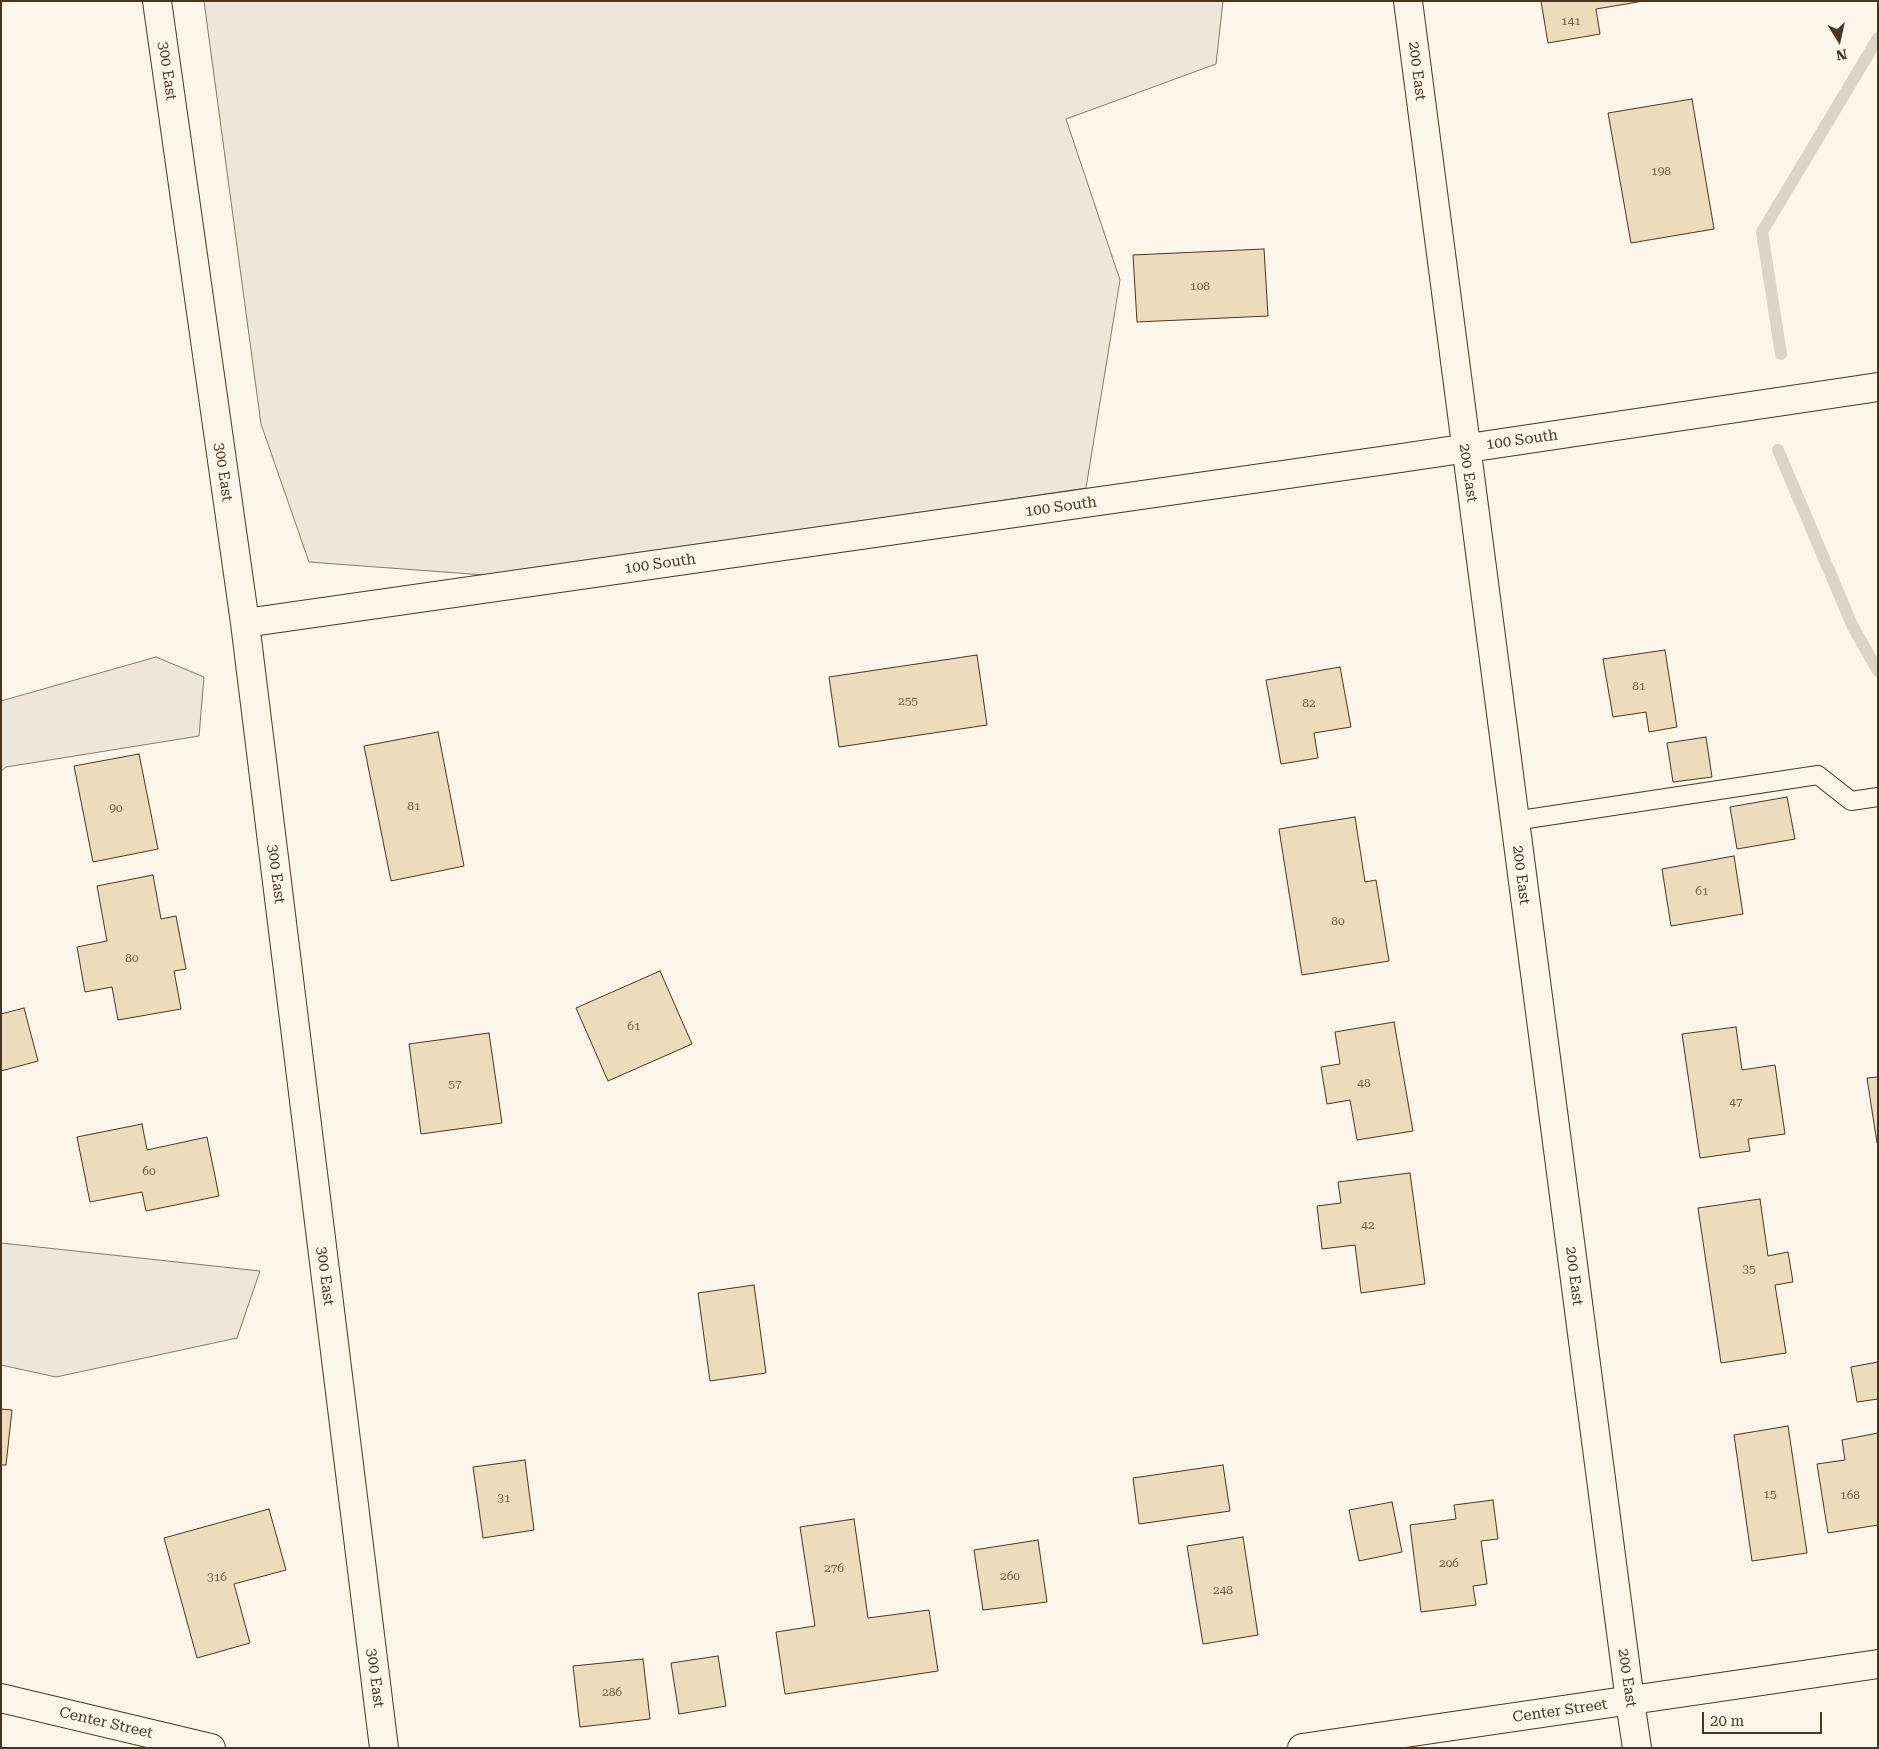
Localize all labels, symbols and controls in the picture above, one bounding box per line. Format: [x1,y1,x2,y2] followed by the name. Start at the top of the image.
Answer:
[1561,14,1581,28] house number: 141
[1814,15,1864,65] north arrow
[154,40,180,102] street label: 300 East
[1404,40,1430,102] street label: 200 East
[1835,46,1848,64] text: N
[1651,164,1671,178] house number: 198
[1190,279,1210,293] house number: 108
[1485,426,1559,454] street label: 100 South
[210,441,236,503] street label: 300 East
[1455,442,1481,504] street label: 200 East
[1024,493,1098,521] street label: 100 South
[623,550,697,578] street label: 100 South
[1632,679,1646,693] house number: 81
[898,694,918,708] house number: 255
[1302,696,1316,710] house number: 82
[407,799,421,813] house number: 81
[109,801,123,815] house number: 90
[263,843,289,905] street label: 300 East
[1508,844,1534,906] street label: 200 East
[1695,884,1709,898] house number: 61
[1331,914,1345,928] house number: 80
[125,951,139,965] house number: 80
[627,1019,641,1033] house number: 61
[1357,1076,1371,1090] house number: 48
[448,1077,462,1091] house number: 57
[1729,1095,1743,1109] house number: 47
[142,1164,156,1178] house number: 60
[1361,1218,1375,1232] house number: 42
[312,1245,338,1307] street label: 300 East
[1561,1245,1587,1307] street label: 200 East
[1742,1262,1756,1276] house number: 35
[1763,1487,1777,1501] house number: 15
[1840,1488,1860,1502] house number: 168
[497,1491,511,1505] house number: 31
[1439,1556,1459,1570] house number: 206
[824,1561,844,1575] house number: 276
[1000,1569,1020,1583] house number: 260
[207,1570,227,1584] house number: 316
[1213,1583,1233,1597] house number: 248
[362,1647,388,1709] street label: 300 East
[1614,1647,1640,1709] street label: 200 East
[602,1685,622,1699] house number: 286
[1512,1695,1608,1727] street label: Center Street
[1704,1702,1824,1734] scale bar
[57,1704,155,1742] street label: Center Street
[1710,1712,1744,1730] text: 20 m

